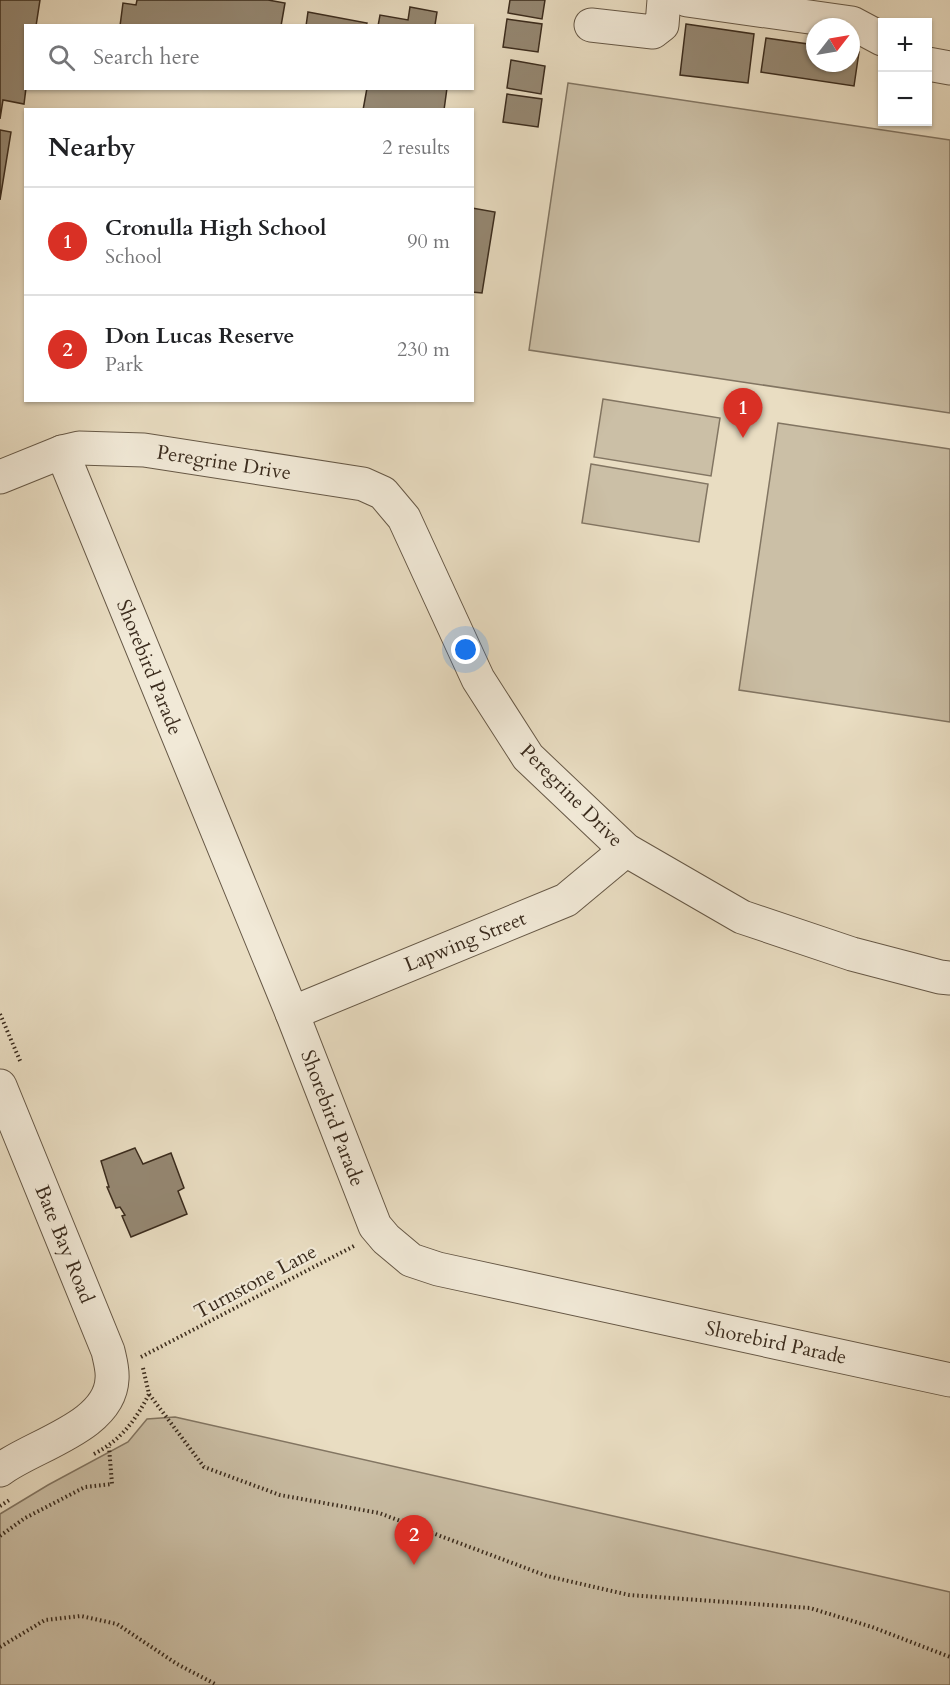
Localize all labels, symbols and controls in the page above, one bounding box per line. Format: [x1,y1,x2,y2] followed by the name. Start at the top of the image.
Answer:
[806,18,860,72] north arrow
[878,18,932,126] map controls
[878,18,932,72] button: +
[24,24,474,90] search box
[45,41,78,74] icon: search
[93,42,200,72] text: Search here
[878,72,932,126] button: −
[48,130,136,165] text: Nearby
[382,134,450,161] text: 2 results
[105,213,326,243] text: Cronulla High School
[62,228,73,255] text: 1
[407,228,450,255] text: 90 m
[105,243,162,270] text: School
[105,321,294,351] text: Don Lucas Reserve
[62,336,73,363] text: 2
[397,336,450,363] text: 230 m
[105,351,143,378] text: Park
[724,388,762,438] pin: 1
[155,439,293,486] street label: Peregrine Drive
[110,595,189,739] street label: Shorebird Parade
[451,635,480,664] your location
[514,738,629,853] street label: Peregrine Drive
[400,905,531,978] street label: Lapwing Street
[294,1046,371,1190] street label: Shorebird Parade
[29,1181,101,1308] street label: Bate Bay Road
[189,1238,321,1325] street label: Turnstone Lane
[703,1314,849,1371] street label: Shorebird Parade
[394,1516,434,1565] pin: 2

